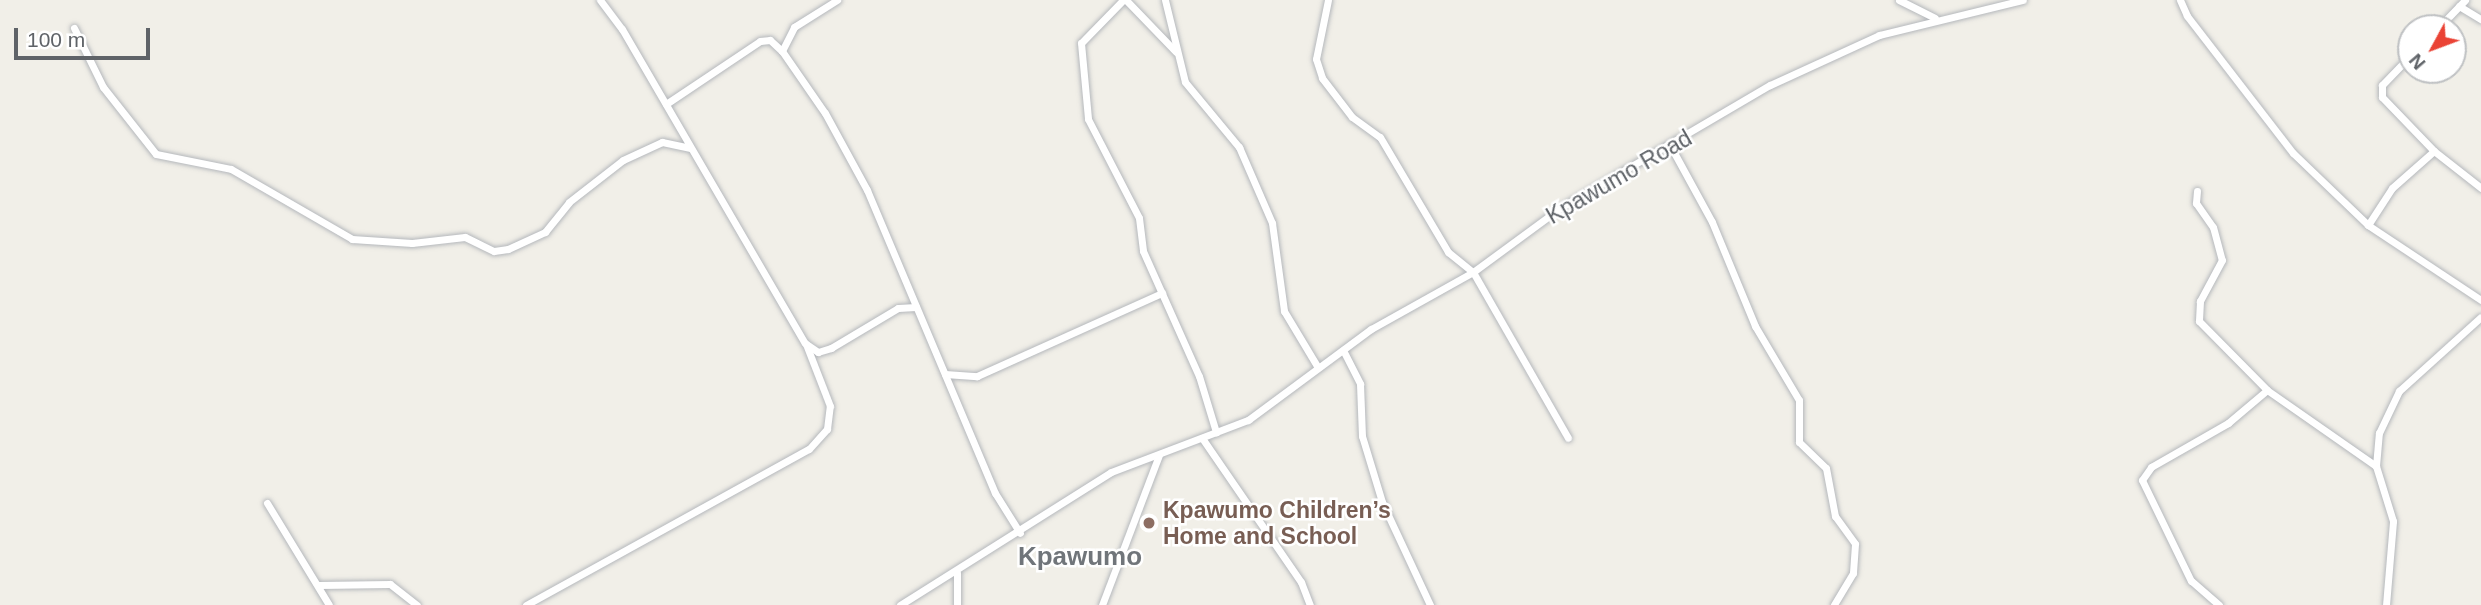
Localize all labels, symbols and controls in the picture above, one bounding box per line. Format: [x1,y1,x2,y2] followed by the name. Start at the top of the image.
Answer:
[18,14,154,58] scale bar
[2397,14,2467,84] north arrow
[27,28,85,51] text: 100 m
[2405,50,2430,74] text: N
[1541,124,1697,230] street label: Kpawumo Road
[1163,496,1391,550] place label: Kpawumo Children’s Home and School
[1141,515,1157,531] marker: Kpawumo Children’s Home and School
[1018,541,1142,573] district label: Kpawumo

